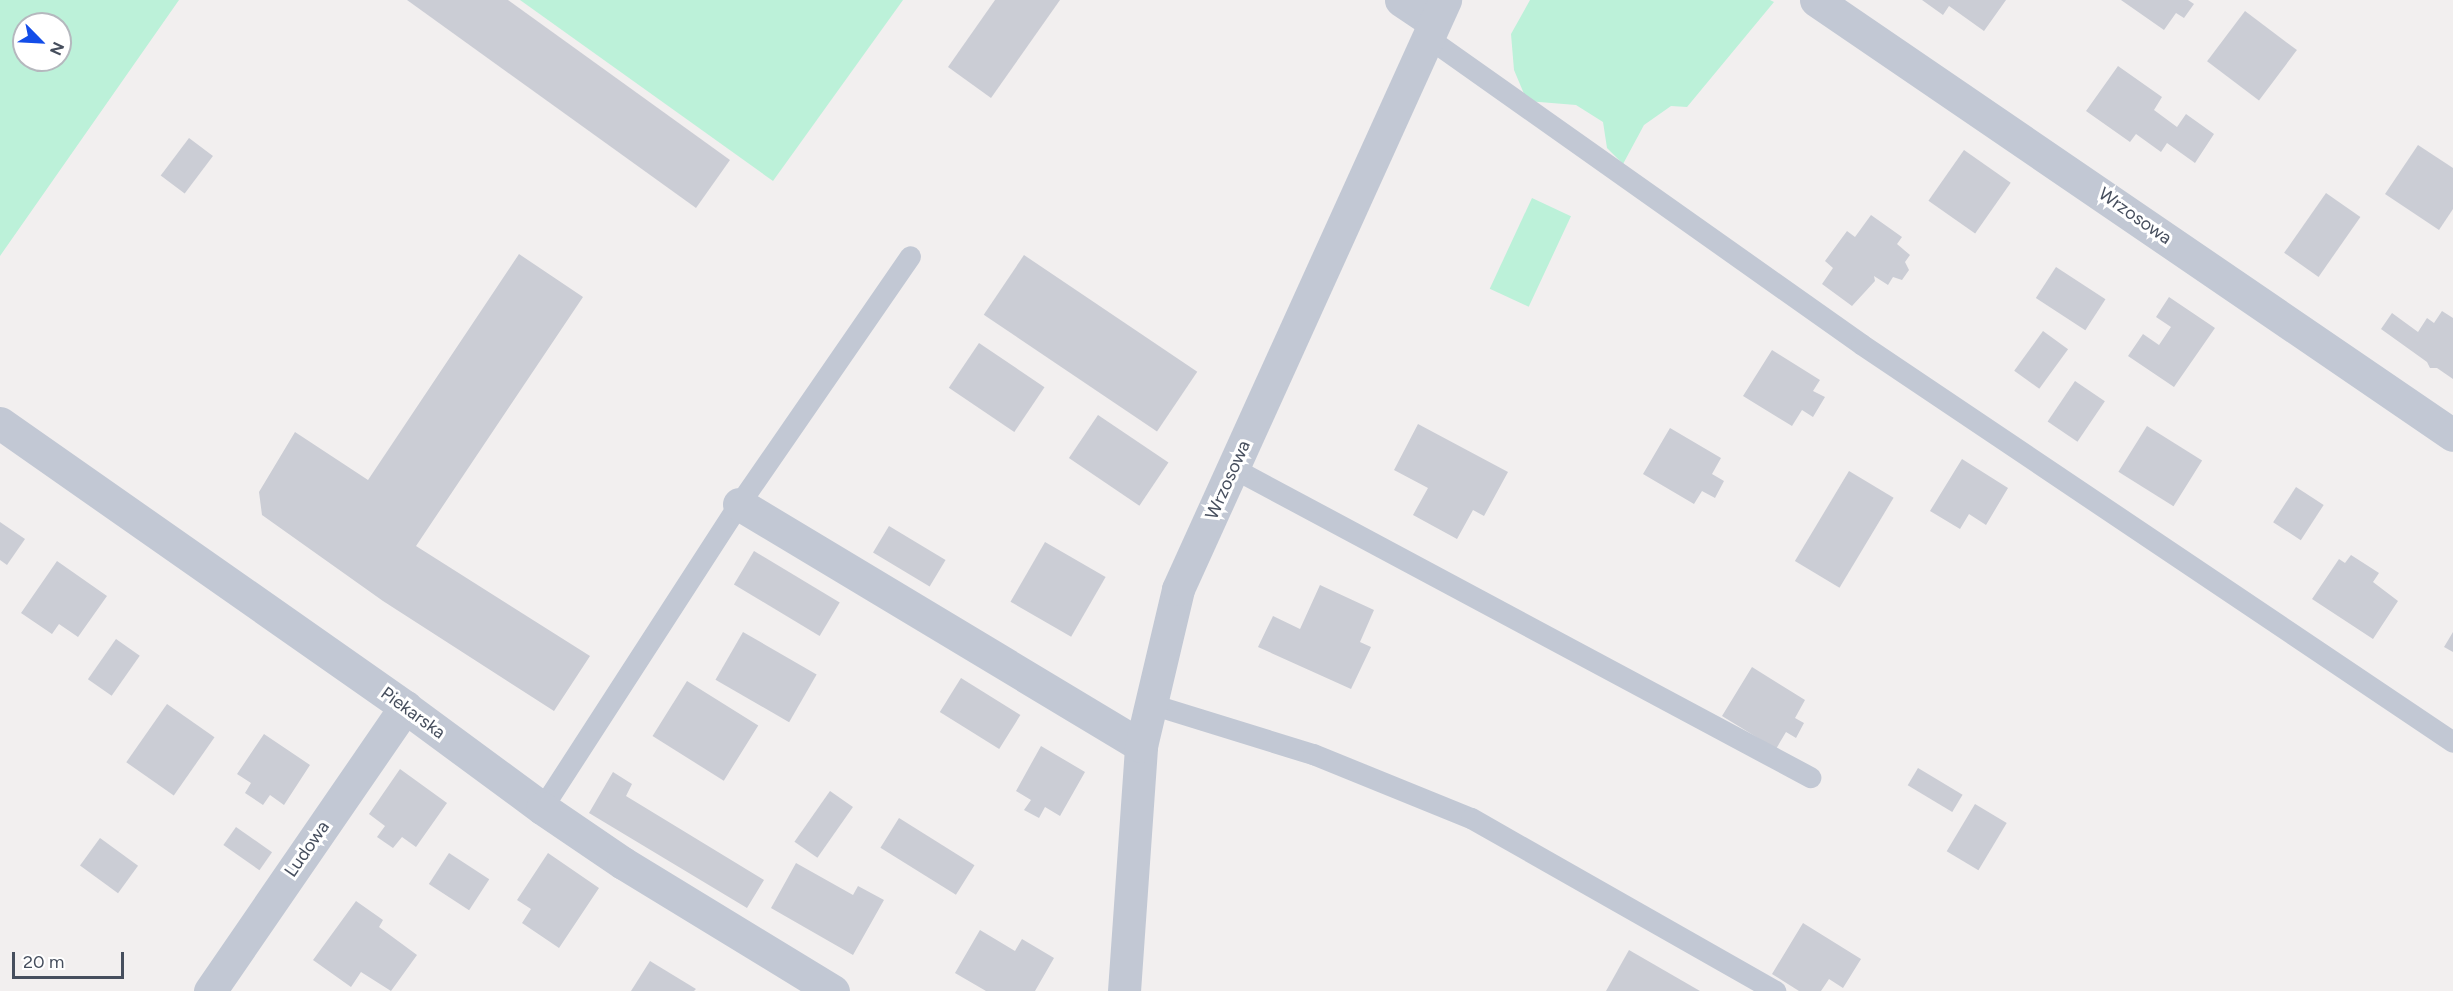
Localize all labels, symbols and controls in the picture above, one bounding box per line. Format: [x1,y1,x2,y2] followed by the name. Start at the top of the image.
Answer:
[12,12,72,72] north arrow
[46,39,68,58] text: N
[2094,183,2176,249] street label: Wrzosowa
[1201,437,1255,523] street label: Wrzosowa
[377,682,449,744] street label: Piekarska
[280,817,334,881] street label: Ludowa
[15,940,128,978] scale bar
[23,951,64,973] text: 20 m

